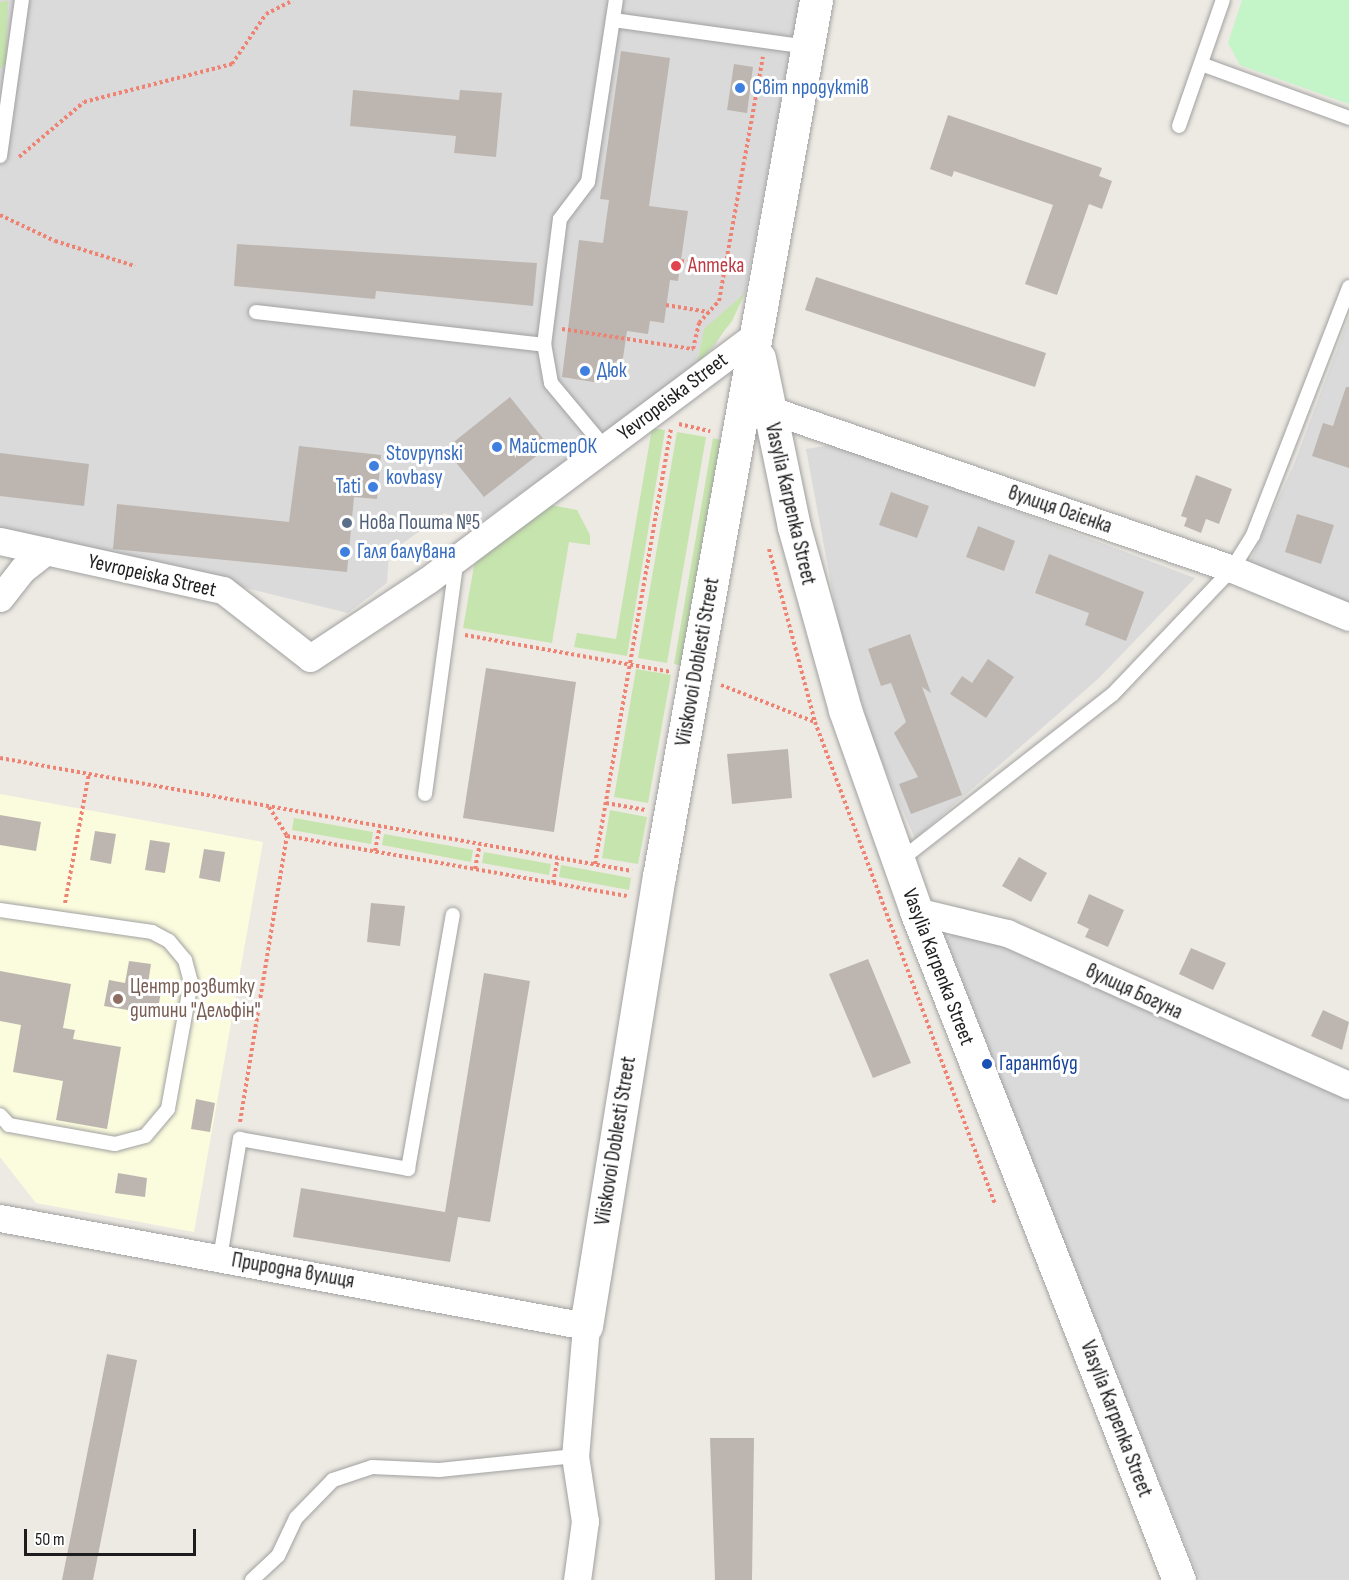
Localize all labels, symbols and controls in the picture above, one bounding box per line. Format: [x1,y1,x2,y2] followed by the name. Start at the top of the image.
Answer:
[752,75,869,101] place label: Світ продуктів
[733,81,747,95] marker: Світ продуктів
[688,253,744,279] place label: Аптека
[669,259,683,273] marker: Аптека
[613,348,733,446] street label: Yevropeiska Street
[597,358,627,384] place label: Дюк
[578,364,592,378] marker: Дюк
[759,421,821,587] street label: Vasylia Karpenka Street
[509,434,597,460] place label: МайстерОК
[490,440,504,454] marker: МайстерОК
[386,441,463,491] place label: Stovpynski kovbasy
[367,459,381,473] marker: Stovpynski kovbasy
[335,474,361,500] place label: Tati
[366,480,380,494] marker: Tati
[1005,480,1115,540] street label: вулиця Огієнка
[359,510,480,536] place label: Нова Пошта №5
[340,516,354,530] marker: Нова Пошта №5
[357,539,456,565] place label: Галя балувана
[338,545,352,559] marker: Галя балувана
[85,549,219,603] street label: Yevropeiska Street
[671,576,725,748] street label: Viiskovoi Doblesti Street
[897,885,979,1049] street label: Vasylia Karpenka Street
[1082,959,1186,1025] street label: вулиця Богуна
[130,974,261,1024] place label: Центр розвитку дитини "Дельфін"
[111,992,125,1006] marker: Центр розвитку дитини "Дельфін"
[999,1051,1078,1077] place label: Гарантбуд
[590,1055,642,1227] street label: Viiskovoi Doblesti Street
[980,1057,994,1071] marker: Гарантбуд
[230,1248,356,1294] street label: Природна вулиця
[1075,1337,1157,1501] street label: Vasylia Karpenka Street
[27,1517,200,1555] scale bar
[35,1529,65,1550] text: 50 m

